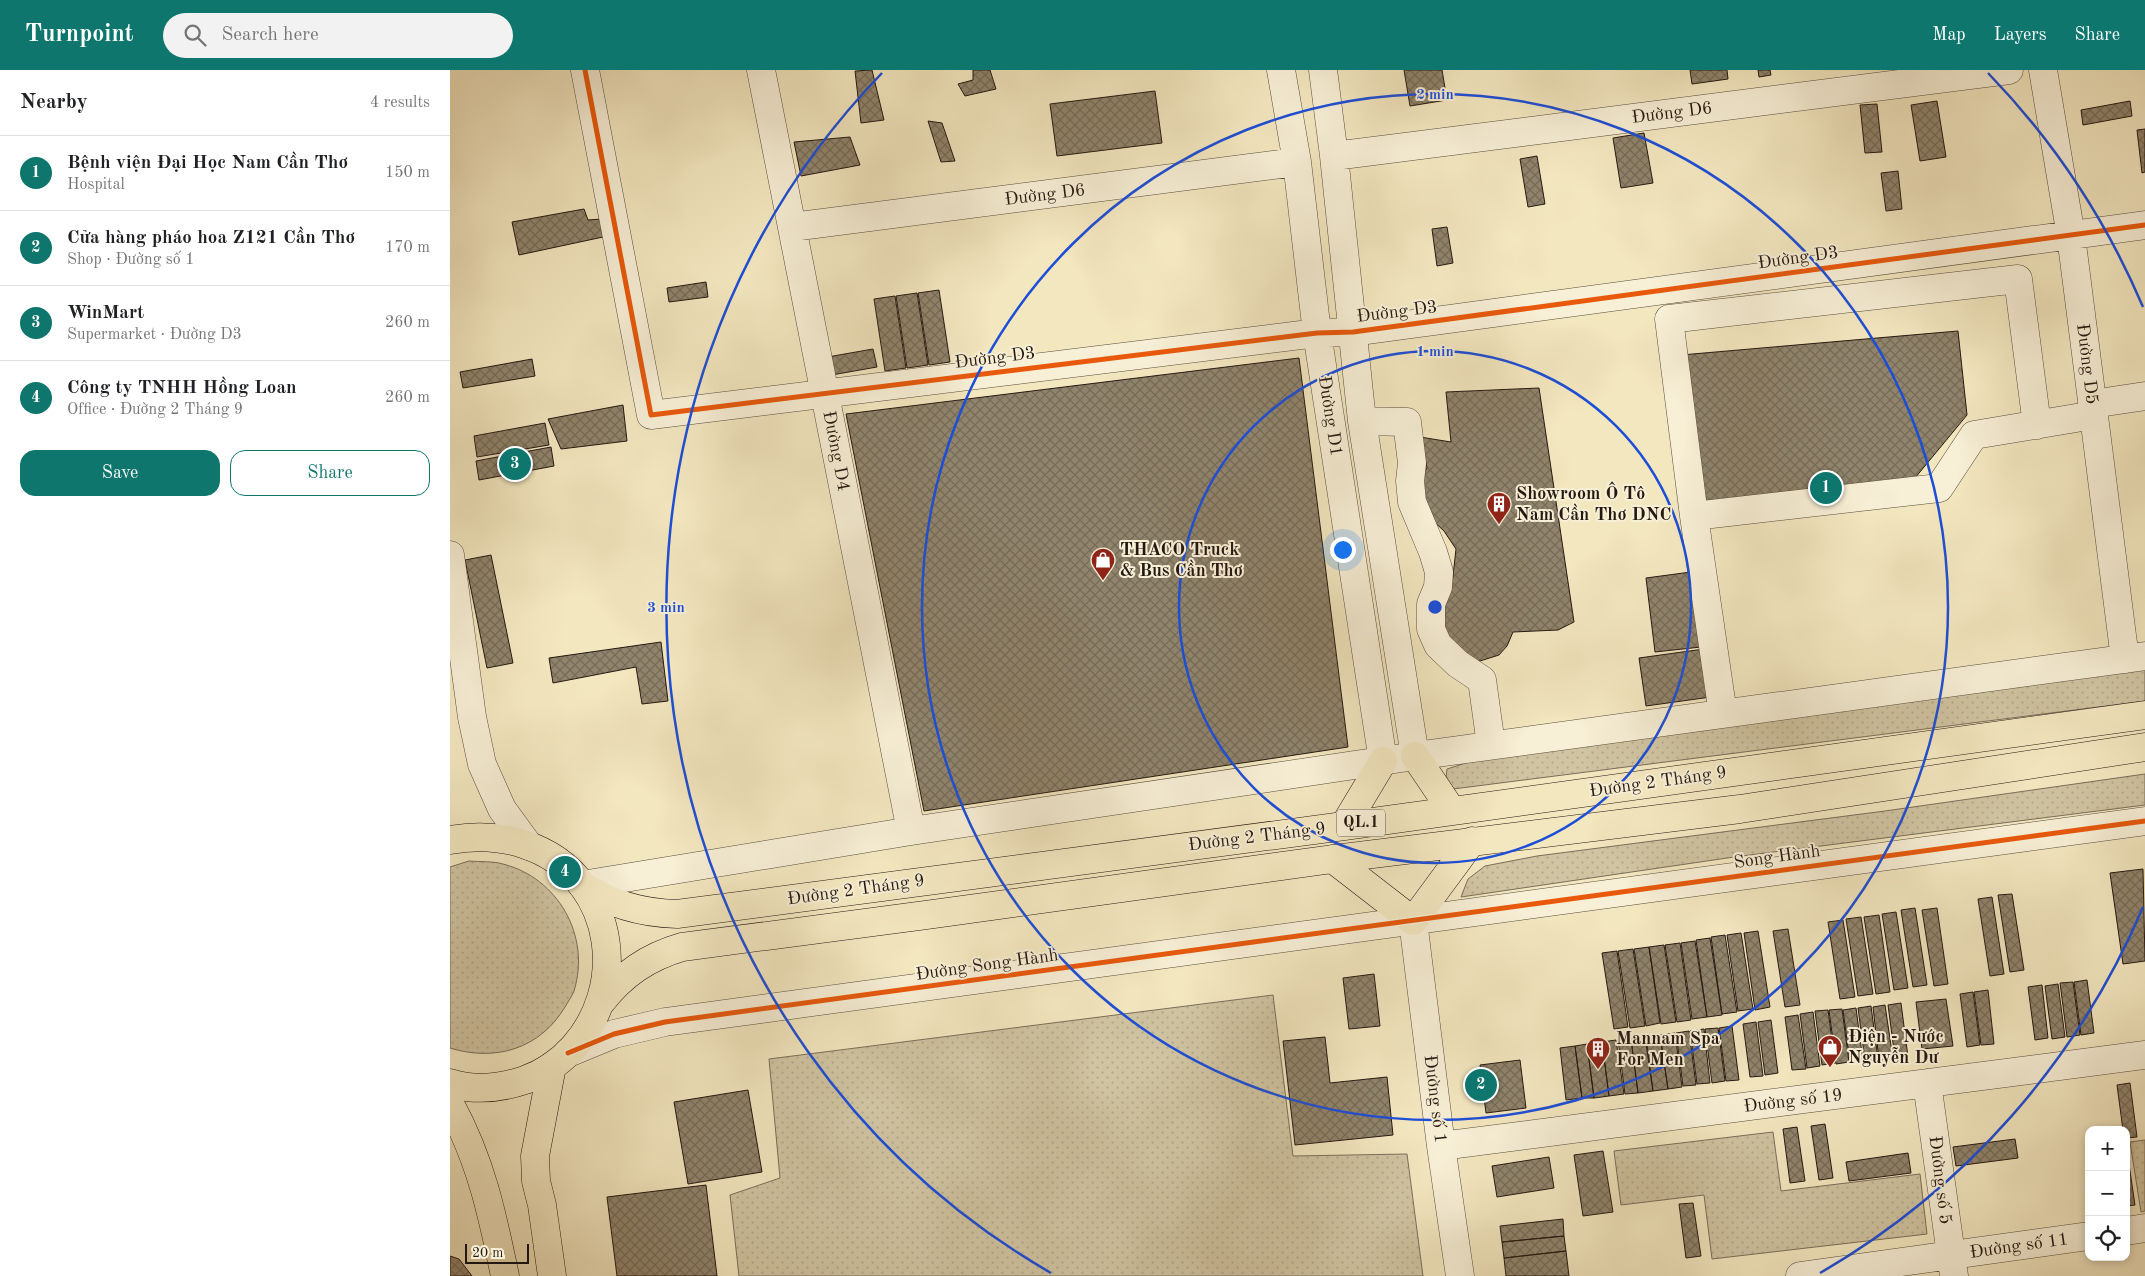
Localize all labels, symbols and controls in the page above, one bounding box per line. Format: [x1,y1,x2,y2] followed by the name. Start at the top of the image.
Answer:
[163,13,513,58] search box
[181,21,209,49] icon: search
[25,23,133,47] text: Turnpoint
[221,26,319,45] text: Search here
[1932,26,1966,44] text: Map
[1994,26,2046,44] text: Layers
[2074,26,2120,44] text: Share
[1416,88,1454,103] text: 2 min
[20,92,88,113] text: Nearby
[370,95,430,111] text: 4 results
[1631,99,1713,127] street label: Đường D6
[67,154,348,173] text: Bệnh viện Đại Học Nam Cần Thơ
[31,165,41,181] text: 1
[385,165,430,181] text: 150 m
[67,177,125,193] text: Hospital
[1004,181,1086,209] street label: Đường D6
[67,229,355,248] text: Cửa hàng pháo hoa Z121 Cần Thơ
[31,240,41,256] text: 2
[385,240,430,256] text: 170 m
[1756,243,1840,273] street label: Đường D3
[67,252,194,268] text: Shop · Đường số 1
[1356,298,1438,326] street label: Đường D3
[67,304,144,323] text: WinMart
[31,315,41,331] text: 3
[385,315,430,331] text: 260 m
[2073,323,2101,405] street label: Đường D5
[67,327,242,343] text: Supermarket · Đường D3
[954,344,1036,372] street label: Đường D3
[1416,345,1454,360] text: 1 min
[1315,374,1345,458] street label: Đường D1
[67,379,297,398] text: Công ty TNHH Hồng Loan
[31,390,41,406] text: 4
[385,390,430,406] text: 260 m
[67,402,243,418] text: Office · Đường 2 Tháng 9
[819,409,853,493] street label: Đường D4
[499,445,531,483] pin: 3
[20,450,220,496] button: Save
[230,450,430,496] button: Share
[1810,469,1842,507] pin: 1
[1516,481,1671,524] place label: Showroom Ô Tô Nam Cần Thơ DNC
[1486,491,1512,525] building icon: Showroom Ô Tô Nam Cần Thơ DNC
[1330,537,1356,563] your location
[1120,541,1243,580] place label: THACO Truck & Bus Cần Thơ
[1090,547,1116,581] shop icon: THACO Truck & Bus Cần Thơ
[1426,598,1444,616] centre of rings
[647,601,685,616] text: 3 min
[1588,763,1728,801] street label: Đường 2 Tháng 9
[1337,810,1385,836] road number: QL.1
[1187,820,1327,854] street label: Đường 2 Tháng 9
[1733,842,1822,872] street label: Song Hành
[549,853,581,891] pin: 4
[786,871,926,909] street label: Đường 2 Tháng 9
[914,946,1060,984] street label: Đường Song Hành
[1848,1028,1944,1067] place label: Điện - Nước Nguyễn Dư
[1616,1030,1720,1069] place label: Mannam Spa For Men
[1817,1034,1843,1068] shop icon: Điện - Nước Nguyễn Dư
[1585,1036,1611,1070] building icon: Mannam Spa For Men
[1421,1054,1450,1144] street label: Đường số 1
[1465,1066,1497,1104] pin: 2
[1742,1085,1843,1116] street label: Đường số 19
[2085,1126,2130,1261] map controls
[2085,1126,2130,1171] button: +
[1926,1135,1955,1225] street label: Đường số 5
[2085,1171,2130,1216] button: −
[2085,1216,2130,1261] button: locate
[1968,1229,2070,1262] street label: Đường số 11
[465,1241,529,1264] scale bar
[472,1246,503,1260] text: 20 m

